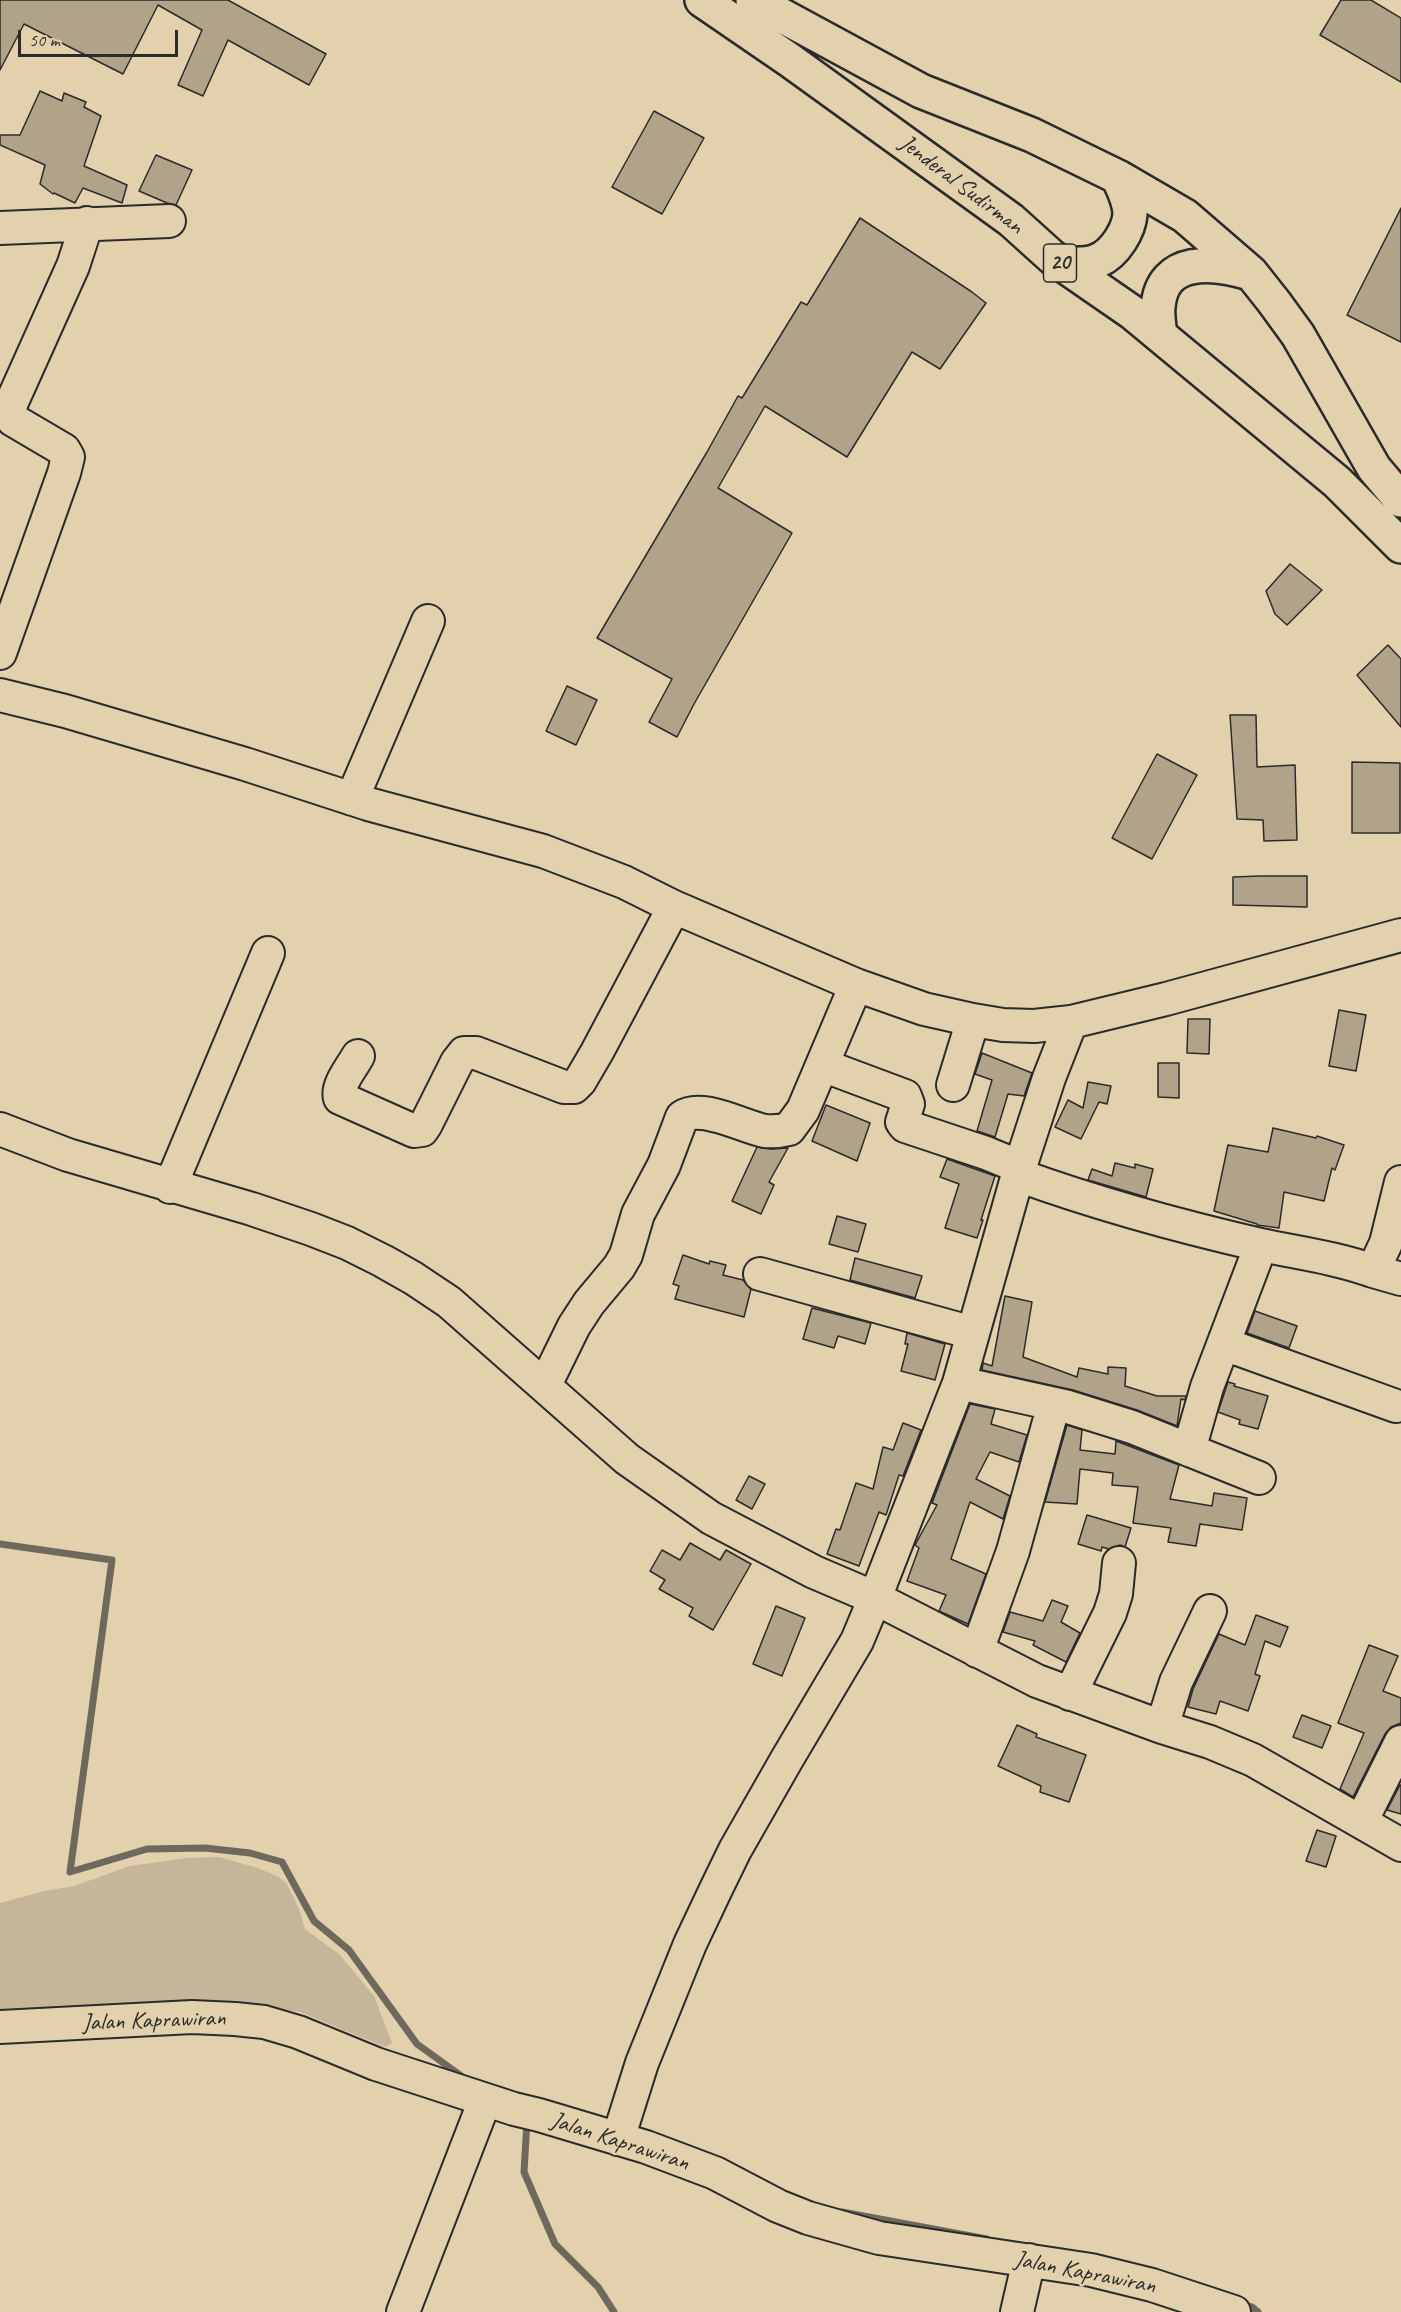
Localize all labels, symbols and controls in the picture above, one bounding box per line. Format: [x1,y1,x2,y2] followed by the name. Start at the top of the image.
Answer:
[21,18,182,56] scale bar
[29,29,60,51] text: 50 m
[893,129,1029,241] street label: Jenderal Sudirman
[1044,244,1076,282] road number: 20
[82,2004,226,2038] street label: Jalan Kaprawiran
[547,2106,693,2178] street label: Jalan Kaprawiran
[1012,2245,1158,2301] street label: Jalan Kaprawiran

